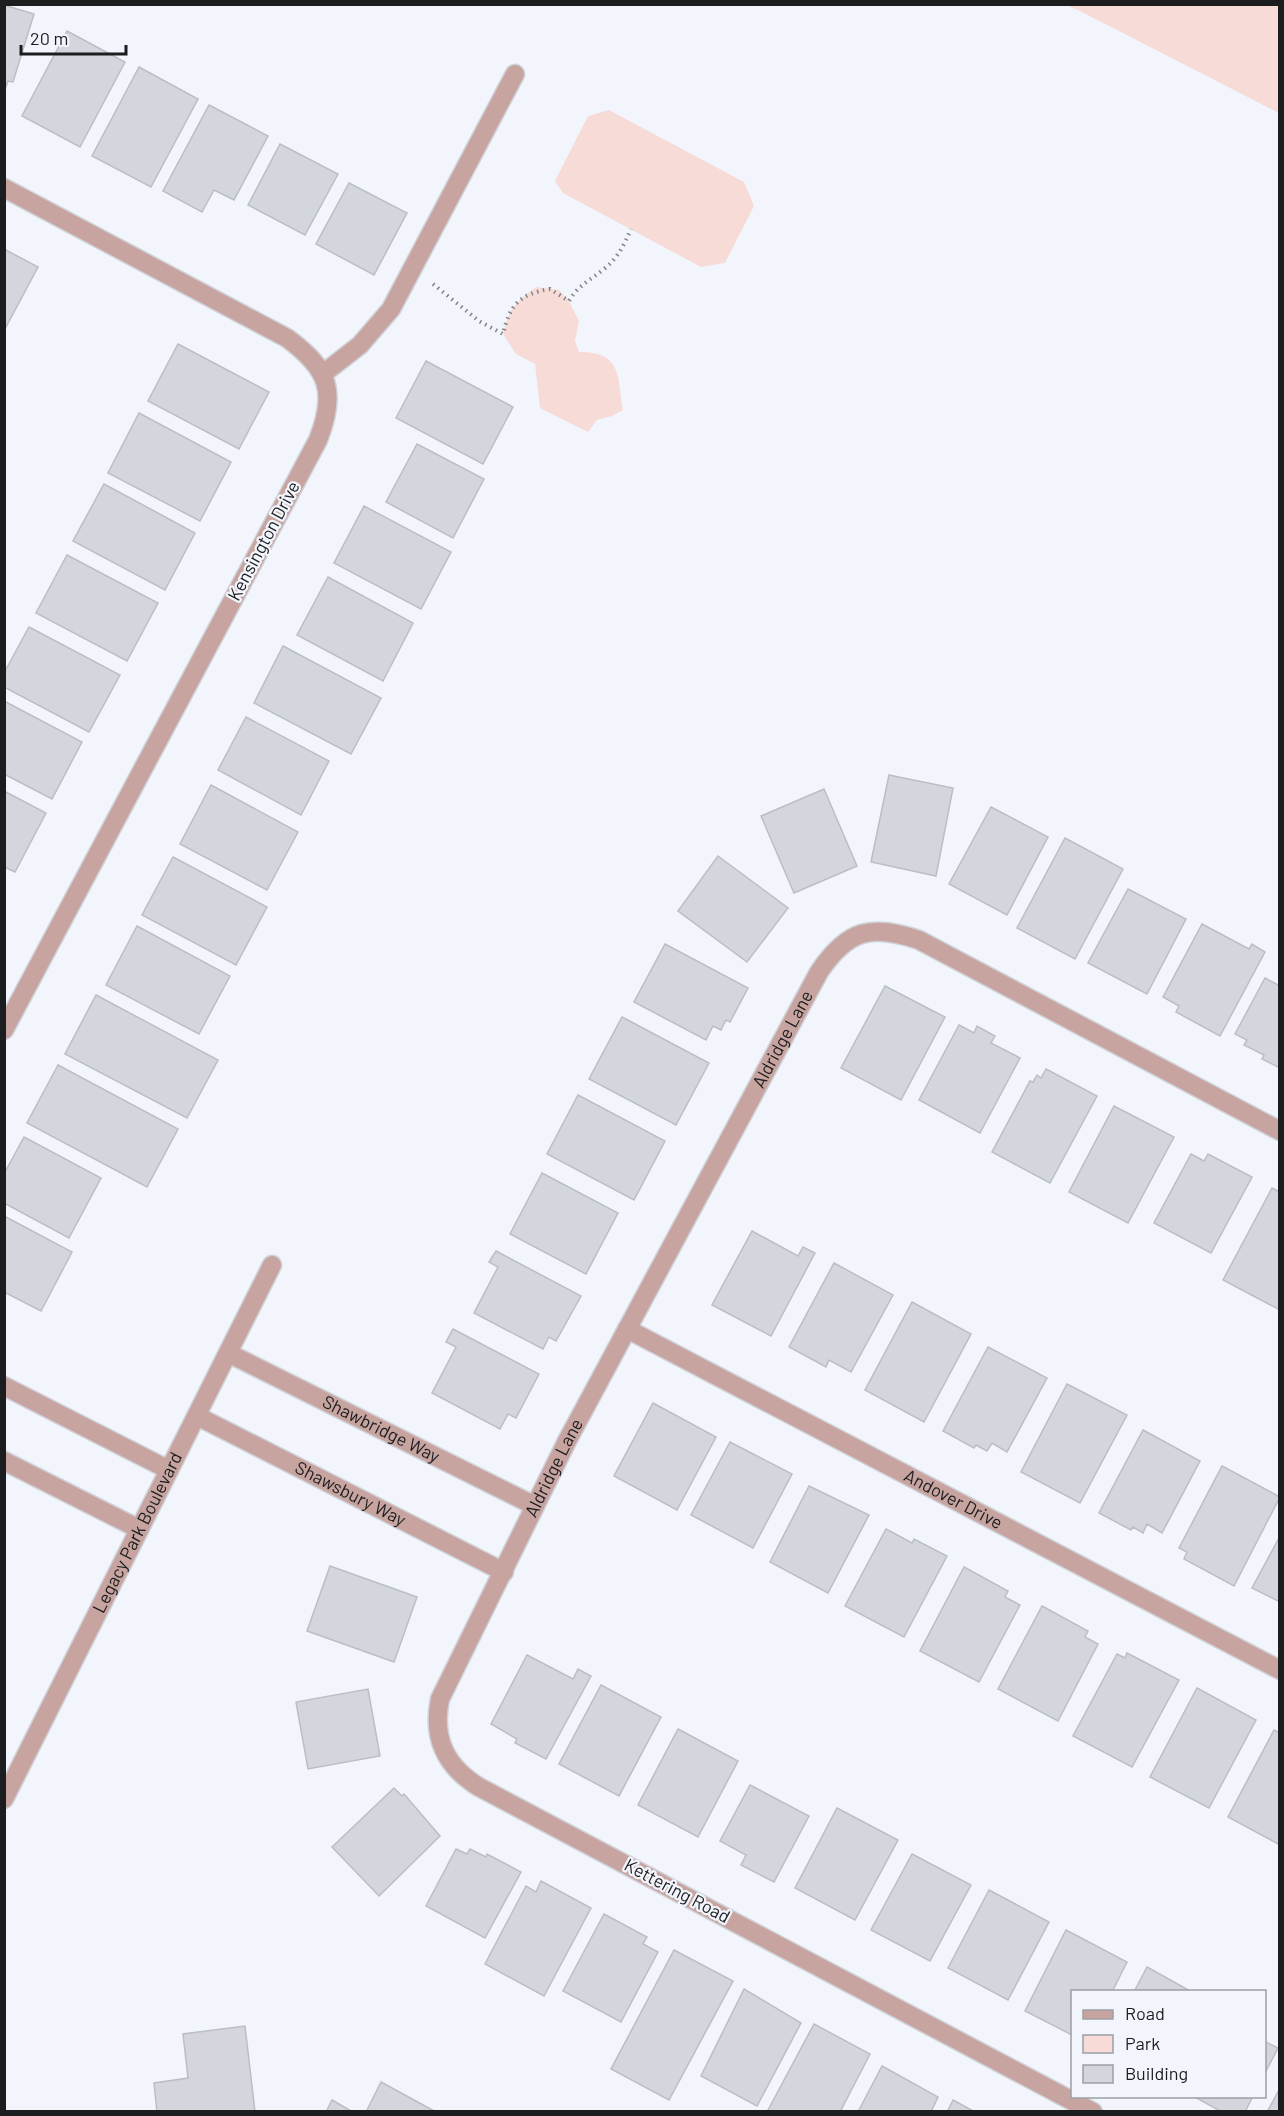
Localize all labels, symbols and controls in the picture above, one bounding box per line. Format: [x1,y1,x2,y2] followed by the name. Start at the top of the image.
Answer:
[21,18,126,56] scale bar
[30,27,68,49] text: 20 m
[222,477,304,604] street label: Kensington Drive
[747,986,817,1091] street label: Aldridge Lane
[319,1390,444,1467] street label: Shawbridge Way
[519,1414,587,1520] street label: Aldridge Lane
[87,1448,186,1616] street label: Legacy Park Boulevard
[292,1456,410,1530] street label: Shawsbury Way
[901,1464,1007,1533] street label: Andover Drive
[621,1853,734,1927] street label: Kettering Road
[1071,1990,1266,2098] legend
[1125,2002,1165,2024] text: Road
[1125,2032,1160,2054] text: Park
[1125,2062,1188,2084] text: Building

